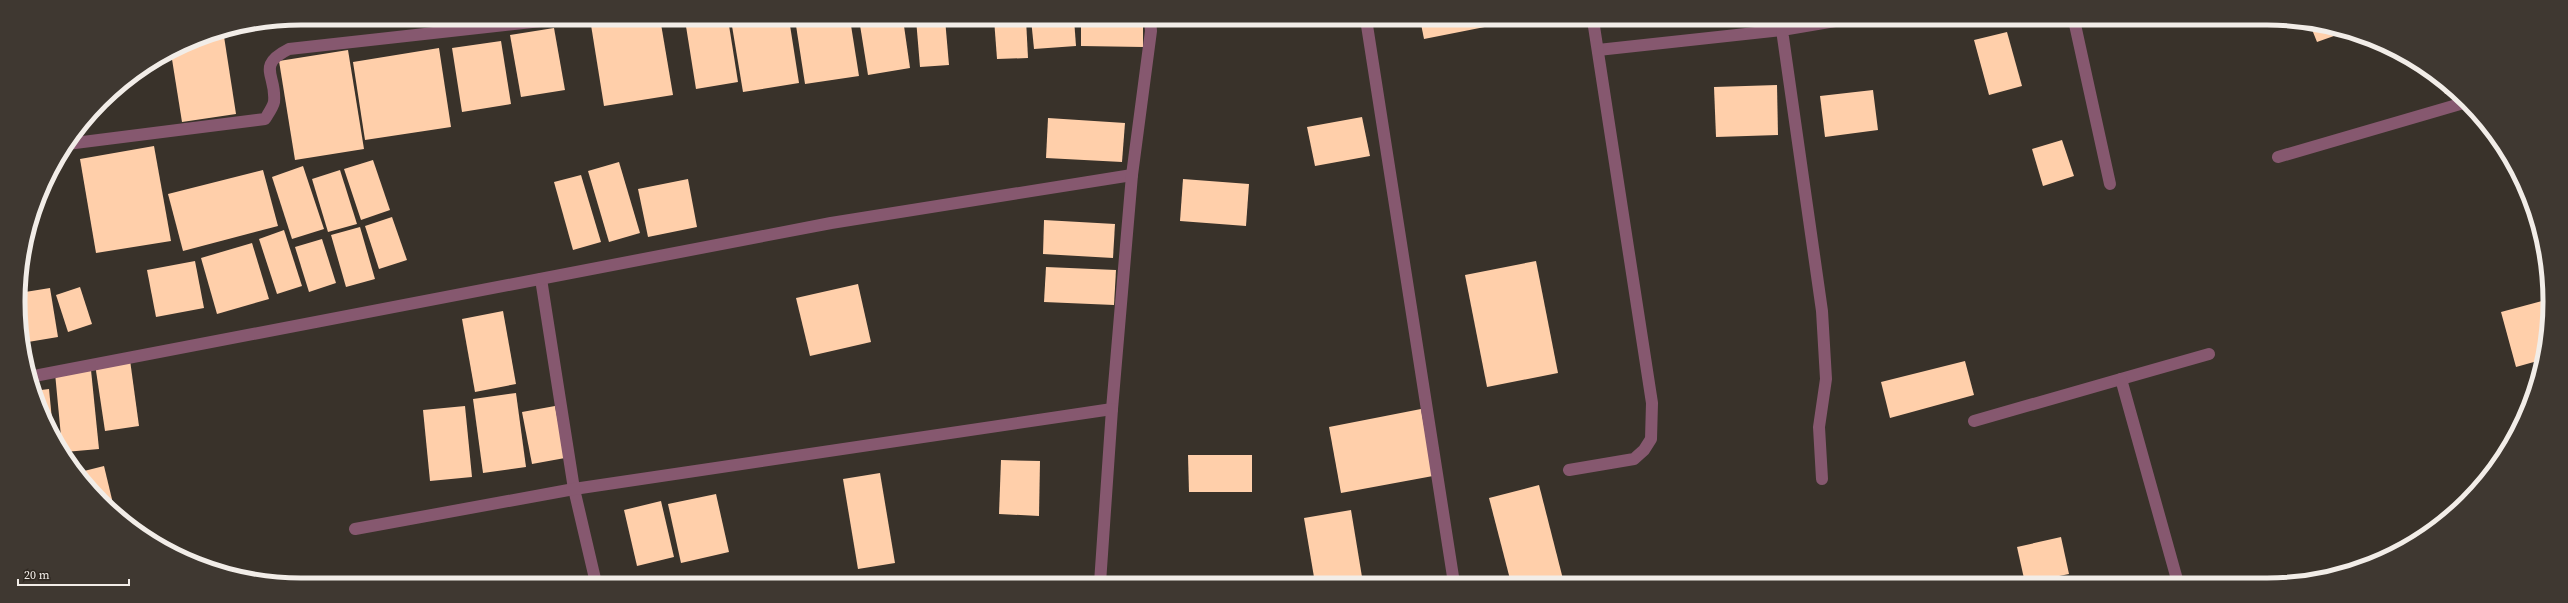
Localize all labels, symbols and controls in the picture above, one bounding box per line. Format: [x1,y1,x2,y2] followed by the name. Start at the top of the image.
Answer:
[18,561,129,587] scale bar
[24,567,50,583] text: 20 m

